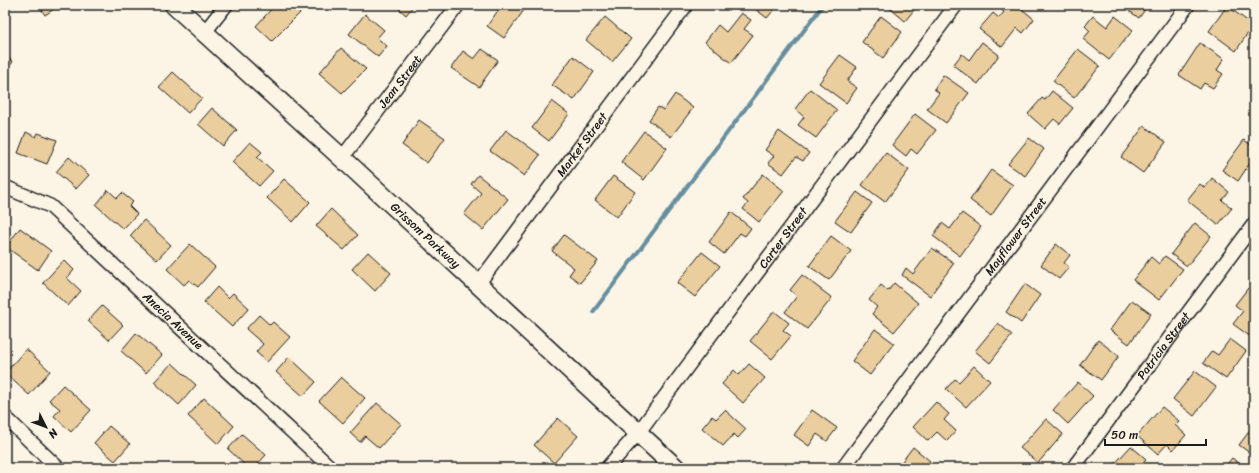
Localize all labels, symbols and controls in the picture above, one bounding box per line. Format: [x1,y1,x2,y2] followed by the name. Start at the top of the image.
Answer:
[372,50,428,114] street label: Jean Street
[551,107,614,181] street label: Market Street
[979,192,1053,280] street label: Mayflower Street
[385,197,466,275] street label: Grissom Parkway
[753,201,814,273] street label: Carter Street
[136,286,209,355] street label: Anecia Avenue
[1131,306,1197,385] street label: Patricia Street
[26,407,66,447] north arrow
[1105,421,1206,447] scale bar
[43,423,63,443] text: N
[1111,424,1138,446] text: 50 m

